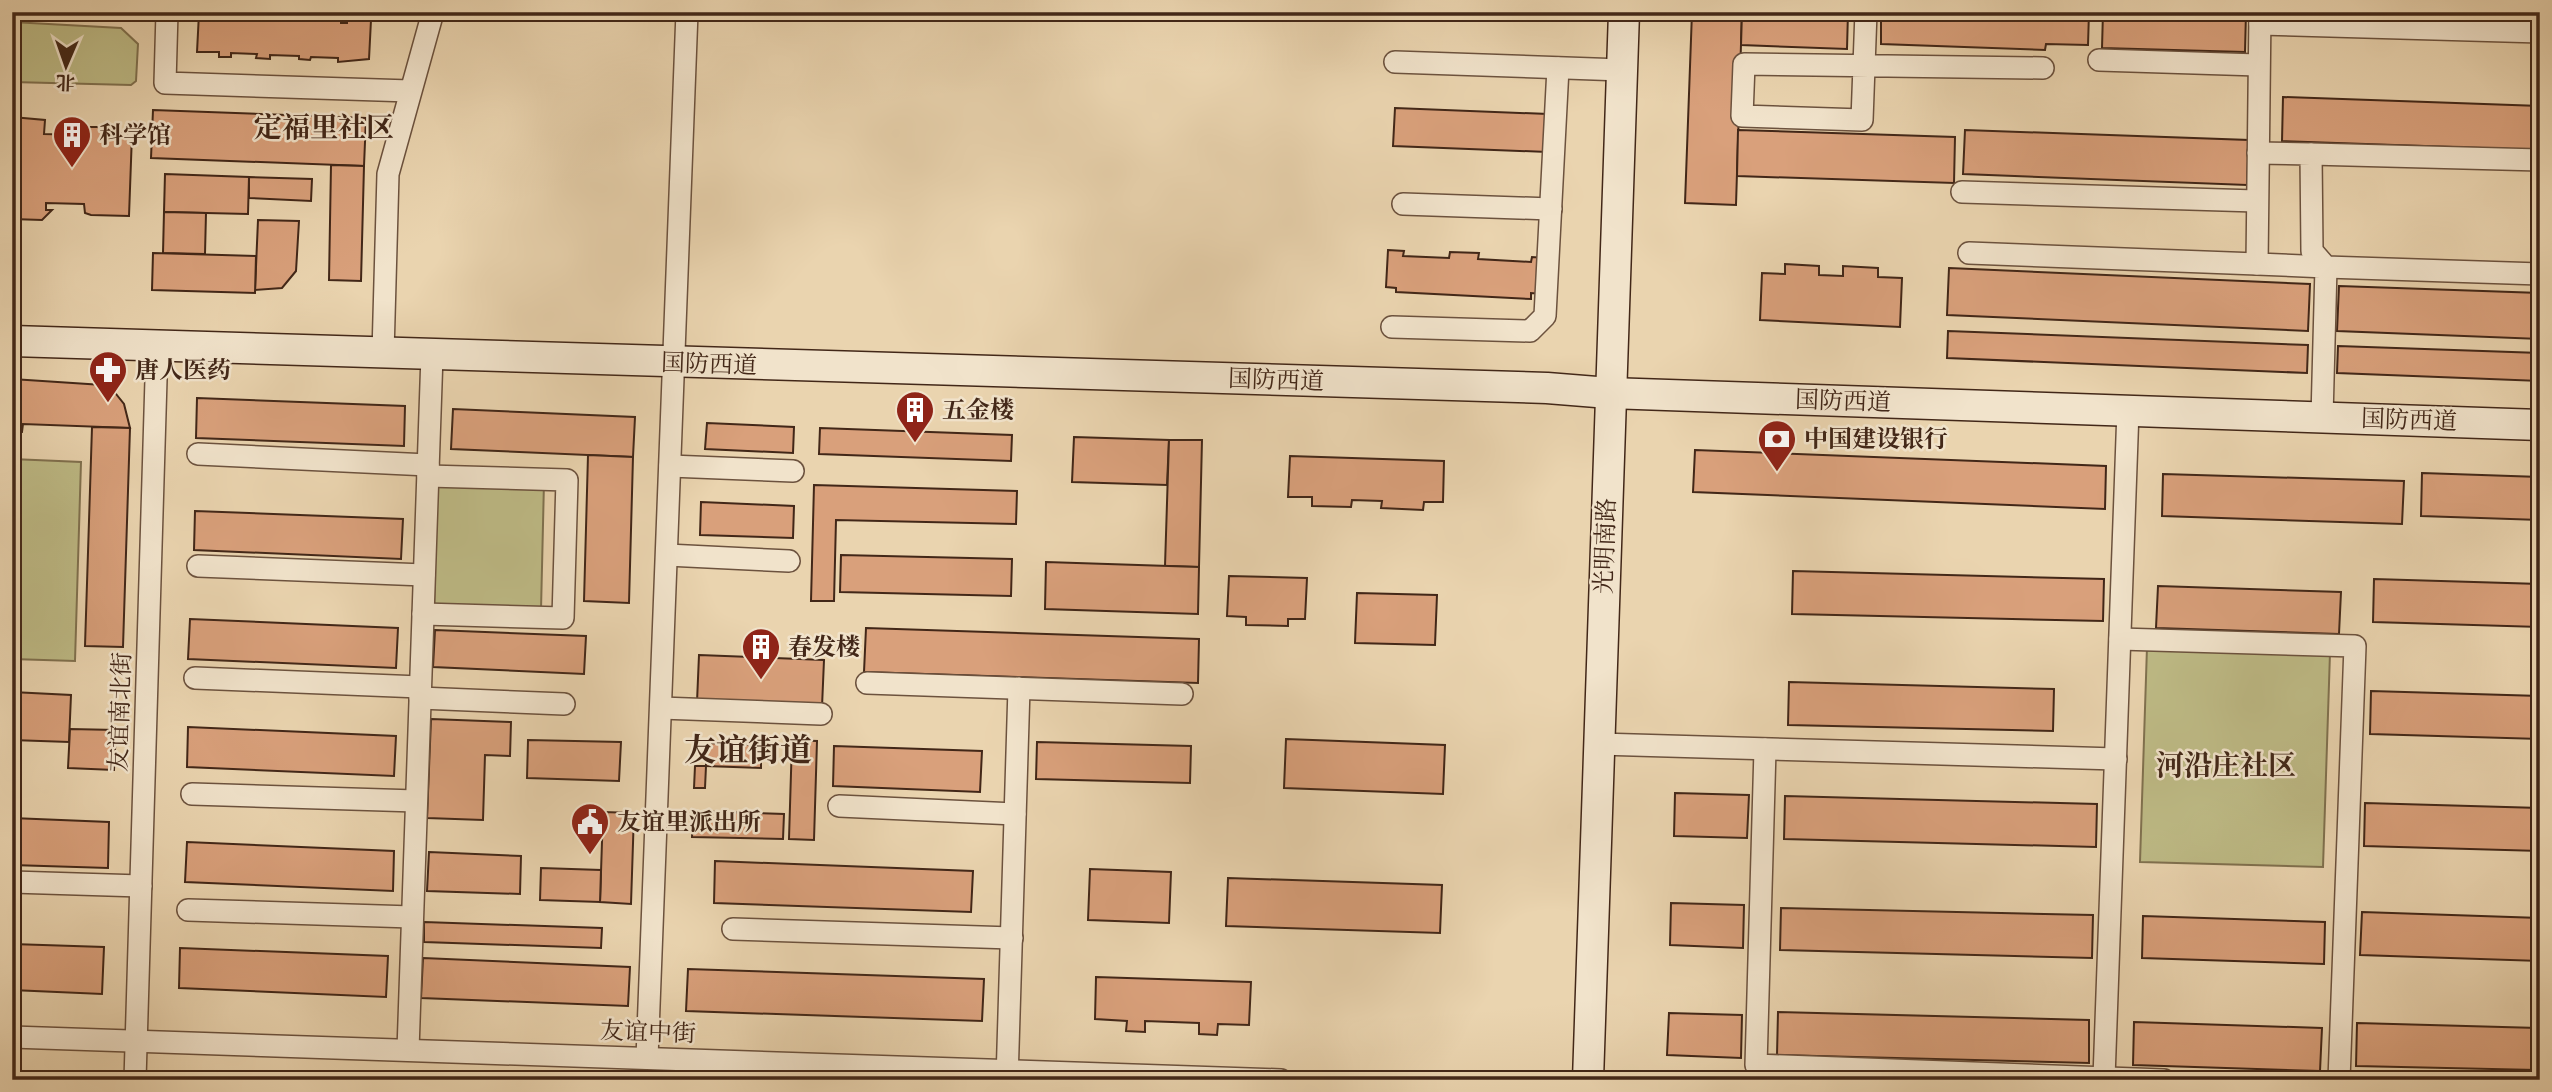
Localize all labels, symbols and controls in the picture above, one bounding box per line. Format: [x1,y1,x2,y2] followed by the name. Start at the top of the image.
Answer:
[32,32,102,102] north arrow
[55,70,75,95] text: 北
[254,109,394,145] district label: 定福里社区
[51,114,93,169] building icon: 科学馆
[99,119,171,150] place label: 科学馆
[661,346,758,381] street label: 国防西道
[87,349,129,404] pharmacy icon: 唐人医药
[135,354,231,385] place label: 唐人医药
[1228,362,1325,397] street label: 国防西道
[1795,383,1892,418] street label: 国防西道
[894,389,936,444] building icon: 五金楼
[942,394,1014,425] place label: 五金楼
[2361,402,2458,437] street label: 国防西道
[1756,418,1798,473] bank icon: 中国建设银行
[1804,423,1948,454] place label: 中国建设银行
[1587,497,1622,594] street label: 光明南路
[740,626,782,681] building icon: 春发楼
[788,631,860,662] place label: 春发楼
[102,651,137,772] street label: 友谊南北街
[684,729,812,771] district label: 友谊街道
[2156,747,2296,783] district label: 河沿庄社区
[569,801,611,856] public building icon: 友谊里派出所
[617,806,761,837] place label: 友谊里派出所
[600,1014,697,1049] street label: 友谊中街

